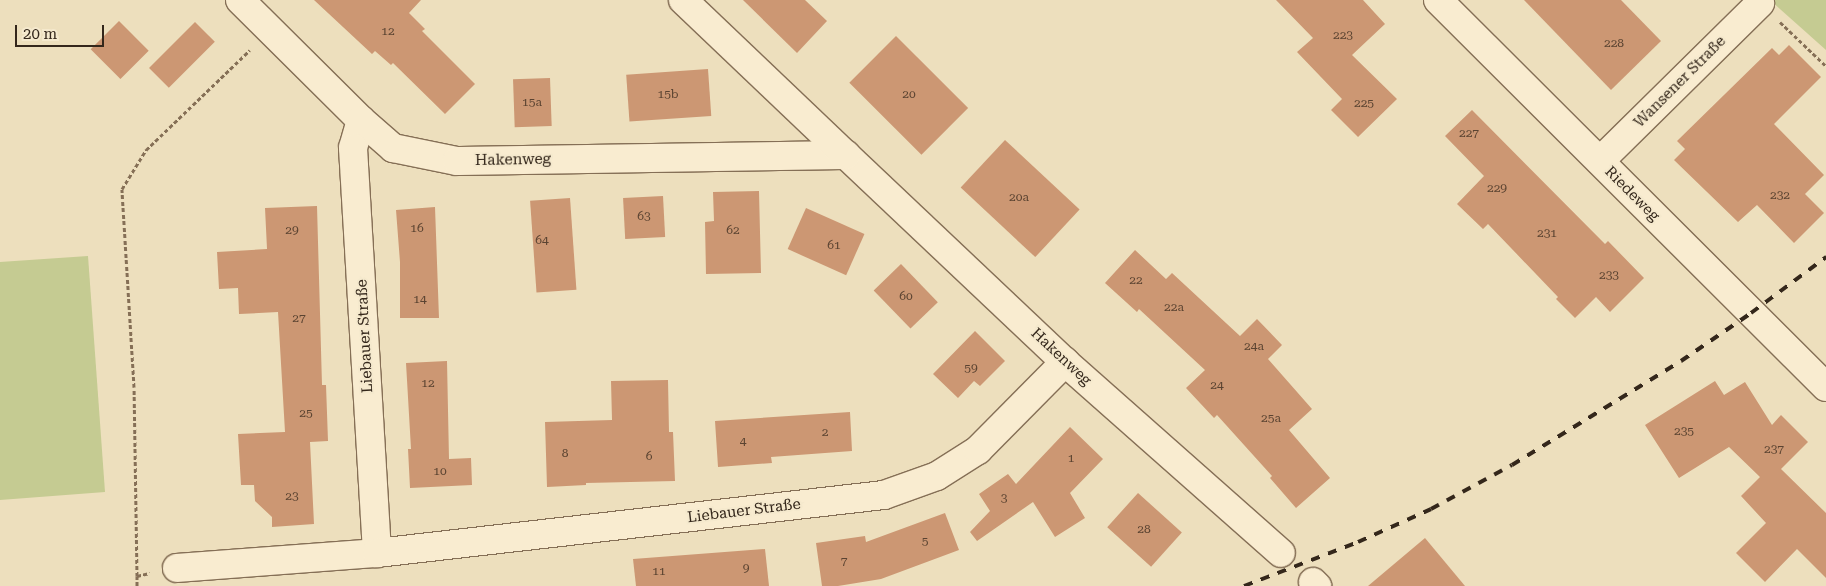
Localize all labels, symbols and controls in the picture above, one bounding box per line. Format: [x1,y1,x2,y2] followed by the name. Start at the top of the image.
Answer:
[18,15,106,47] scale bar
[23,25,57,43] text: 20 m
[381,25,395,39] house number: 12
[1333,29,1353,43] house number: 223
[1630,32,1730,132] street label: Wansener Straße
[1604,37,1624,51] house number: 228
[657,88,679,102] house number: 15b
[902,88,916,102] house number: 20
[522,96,542,110] house number: 15a
[1354,97,1374,111] house number: 225
[1459,127,1479,141] house number: 227
[475,150,551,170] street label: Hakenweg
[1601,163,1663,225] street label: Riedeweg
[1487,182,1507,196] house number: 229
[1770,189,1790,203] house number: 232
[1009,191,1029,205] house number: 20a
[637,210,651,224] house number: 63
[410,222,424,236] house number: 16
[285,224,299,238] house number: 29
[726,224,740,238] house number: 62
[1537,227,1557,241] house number: 231
[535,234,549,248] house number: 64
[827,239,841,253] house number: 61
[1599,269,1619,283] house number: 233
[1129,274,1143,288] house number: 22
[353,279,377,393] street label: Liebauer Straße
[899,290,913,304] house number: 60
[413,293,427,307] house number: 14
[1164,301,1184,315] house number: 22a
[292,312,306,326] house number: 27
[1027,324,1095,390] street label: Hakenweg
[1244,340,1264,354] house number: 24a
[964,362,978,376] house number: 59
[421,377,435,391] house number: 12
[1210,379,1224,393] house number: 24
[299,407,313,421] house number: 25
[1261,412,1281,426] house number: 25a
[1674,425,1694,439] house number: 235
[822,426,828,440] house number: 2
[740,435,746,449] house number: 4
[1764,443,1784,457] house number: 237
[562,447,568,461] house number: 8
[646,450,652,464] house number: 6
[1068,452,1074,466] house number: 1
[433,465,447,479] house number: 10
[285,490,299,504] house number: 23
[1001,492,1007,506] house number: 3
[686,495,802,527] street label: Liebauer Straße
[1137,523,1151,537] house number: 28
[922,535,928,549] house number: 5
[841,555,847,569] house number: 7
[743,562,749,576] house number: 9
[652,565,666,579] house number: 11

